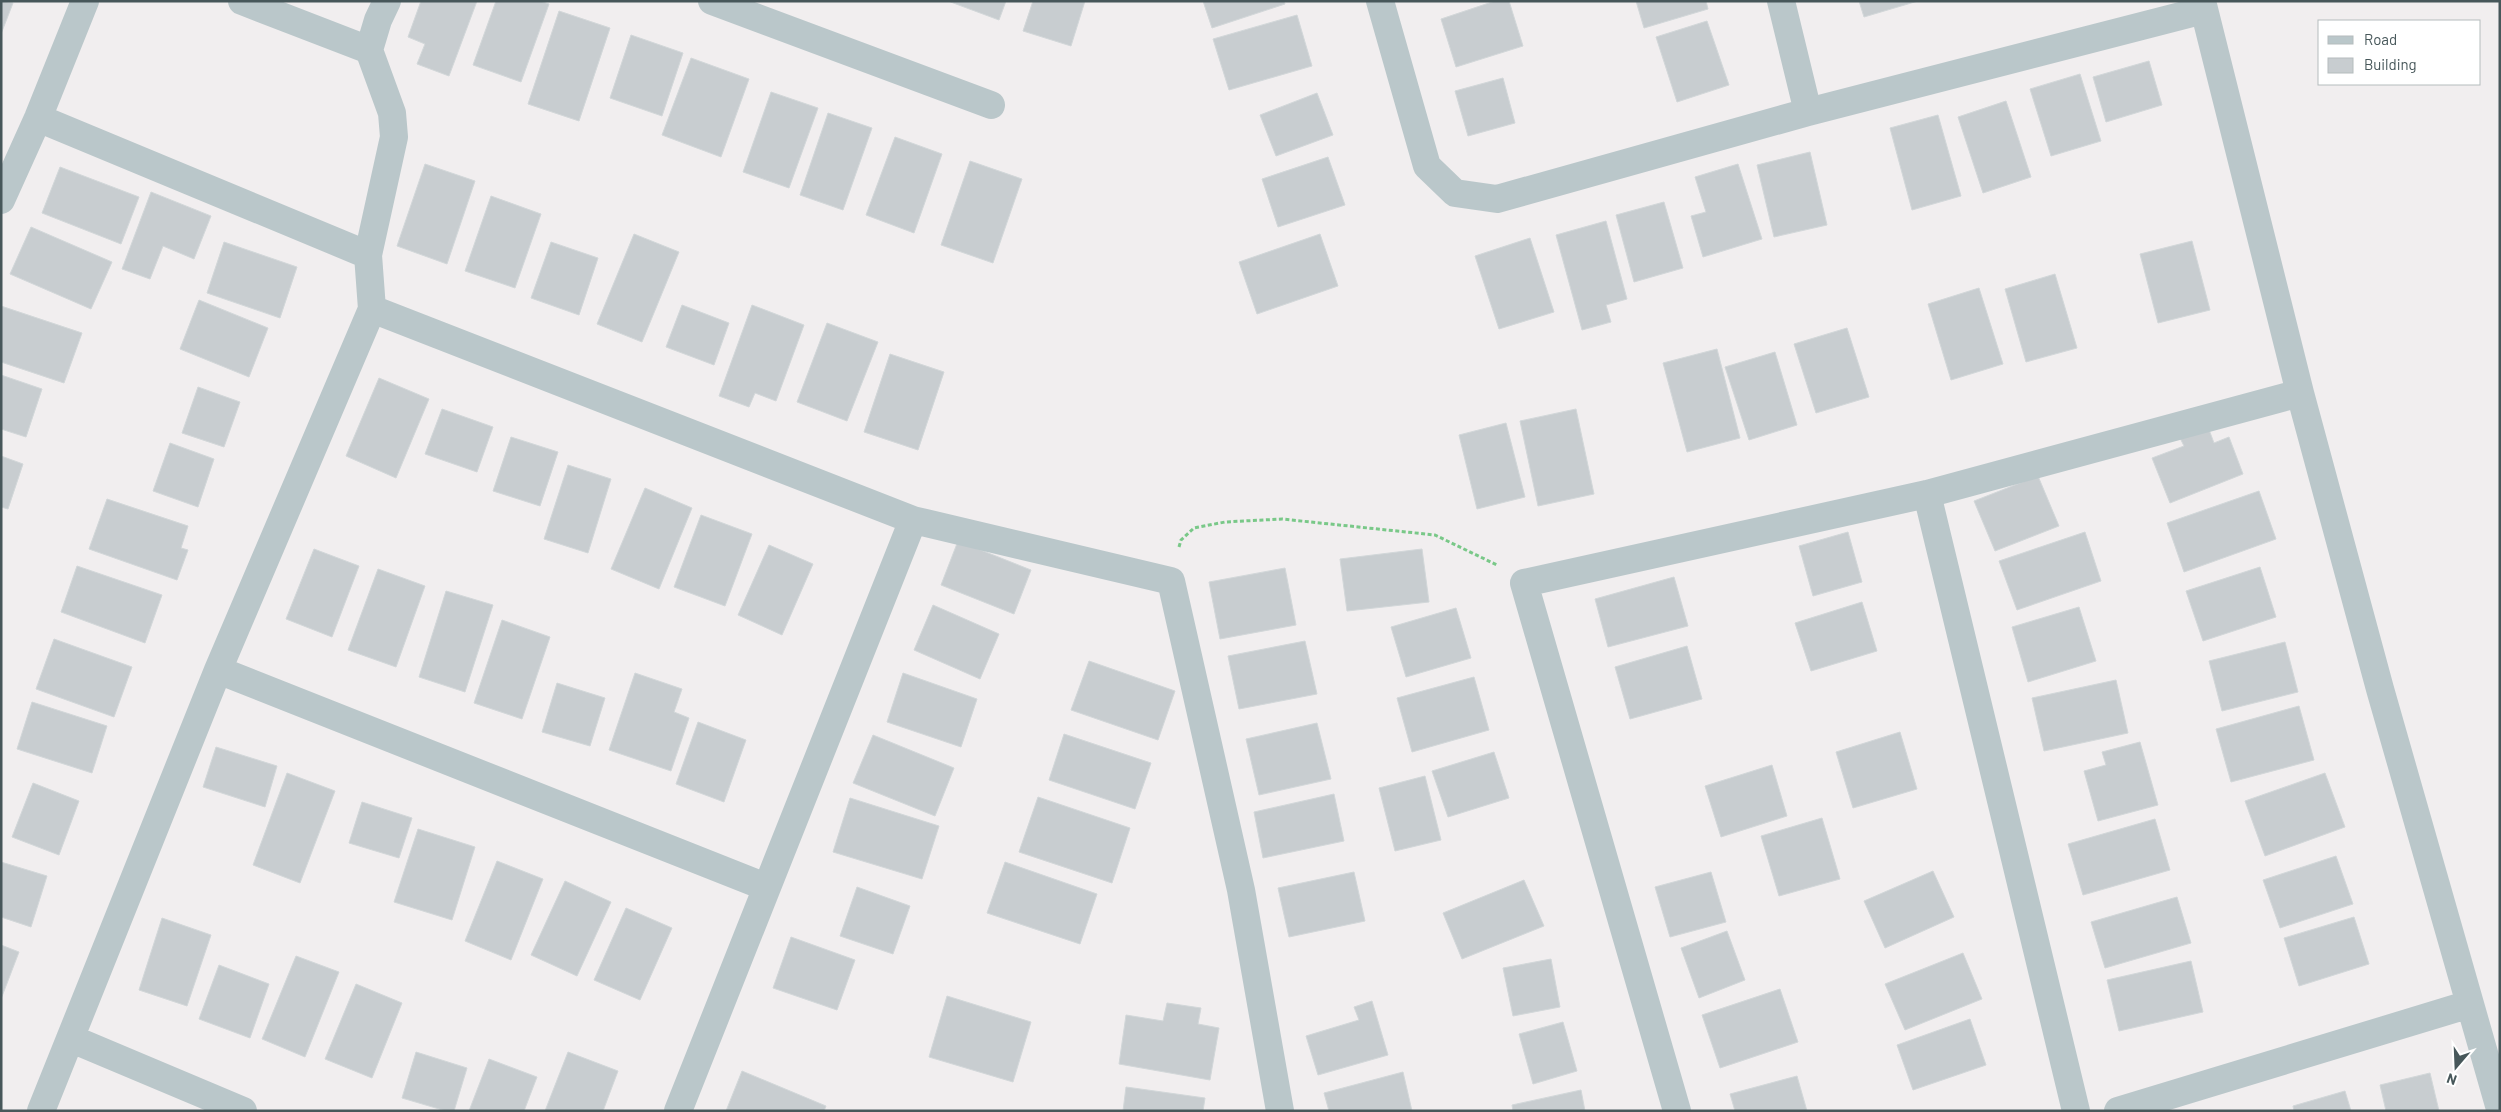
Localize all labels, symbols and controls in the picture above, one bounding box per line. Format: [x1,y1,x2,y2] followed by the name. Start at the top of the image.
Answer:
[2318,20,2481,85] legend
[2364,30,2397,48] text: Road
[2364,55,2417,73] text: Building
[2431,1042,2481,1092] north arrow
[2444,1070,2459,1089] text: N

